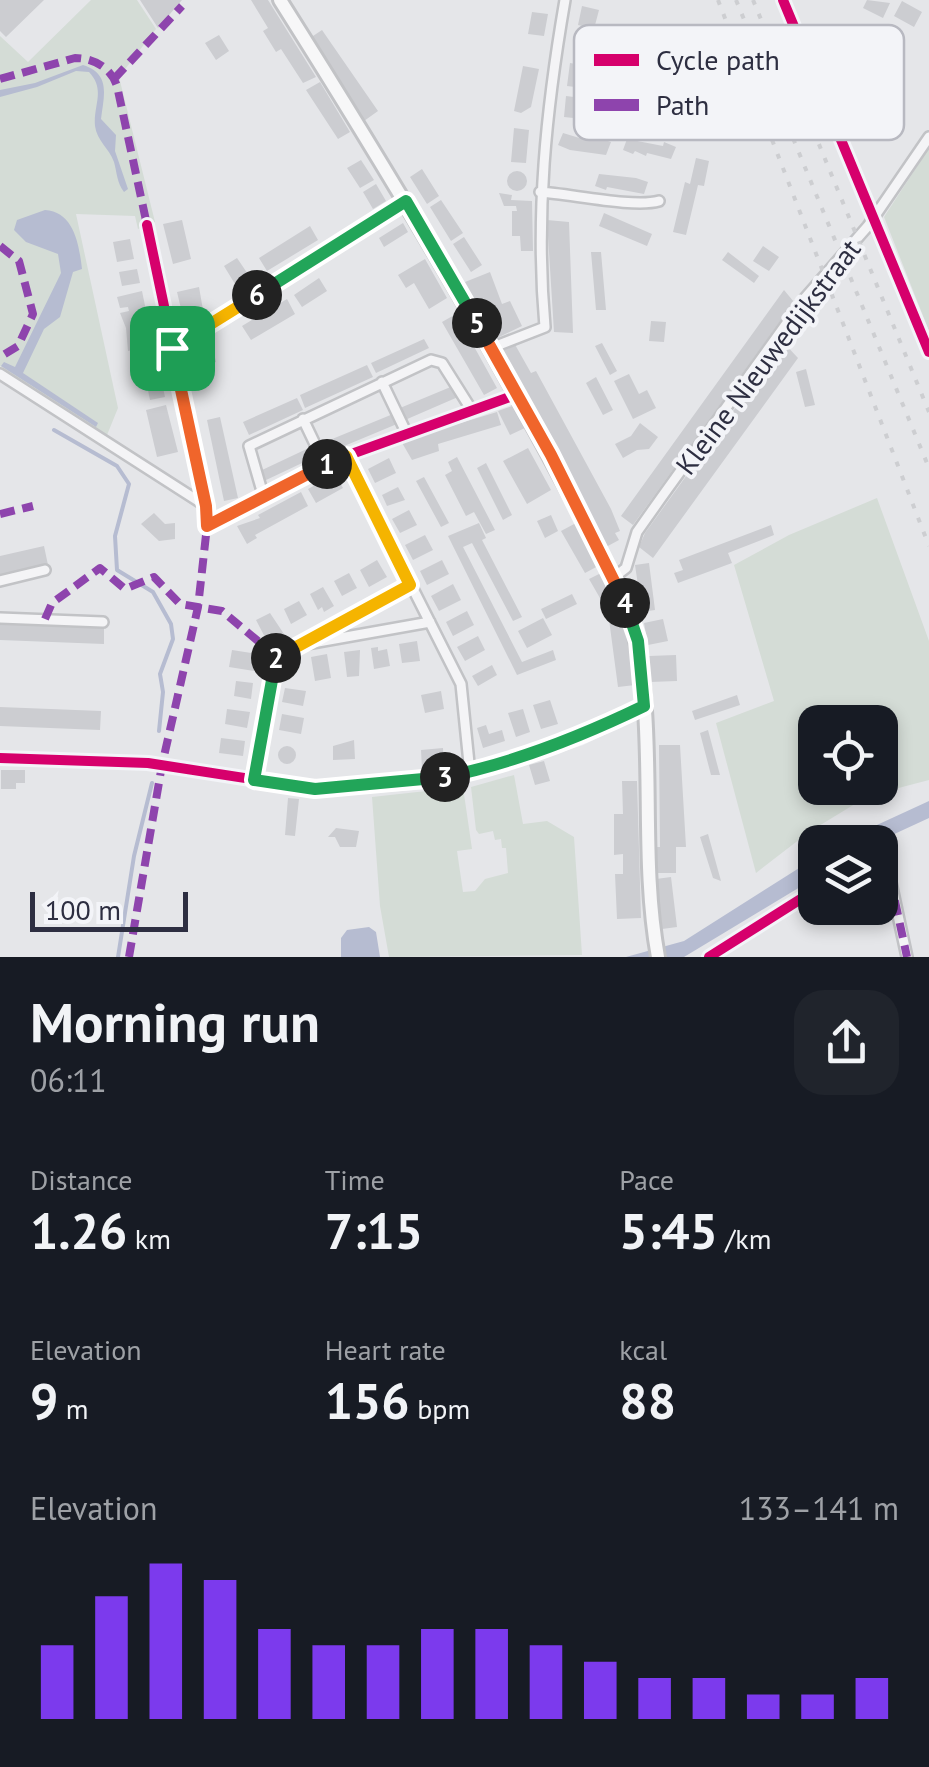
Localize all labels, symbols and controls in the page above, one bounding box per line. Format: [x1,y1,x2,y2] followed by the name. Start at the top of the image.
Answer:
[574,25,904,140] legend
[656,41,780,78] text: Cycle path
[656,86,709,123] text: Path
[667,231,869,482] street label: Kleine Nieuwedijkstraat
[232,270,282,320] pin: 6
[249,276,265,313] text: 6
[452,298,502,348] pin: 5
[469,304,485,341] text: 5
[130,306,215,391] pin
[145,321,200,376] icon: arrive
[302,439,352,489] pin: 1
[319,445,335,482] text: 1
[600,578,650,628] pin: 4
[617,584,633,621] text: 4
[251,633,301,683] pin: 2
[268,639,284,676] text: 2
[798,705,898,925] map controls
[798,705,898,805] button: locate
[420,752,470,802] pin: 3
[437,758,453,795] text: 3
[798,825,898,925] button: layers
[30,887,188,931] scale bar
[45,891,121,928] text: 100 m
[30,986,320,1057] text: Morning run
[794,990,899,1095] button: share
[30,1059,107,1101] text: 06:11
[30,1161,133,1198] text: Distance
[325,1161,385,1198] text: Time
[619,1161,674,1198] text: Pace
[30,1198,127,1263] text: 1.26
[325,1198,423,1263] text: 7:15
[619,1198,718,1263] text: 5:45
[127,1220,171,1257] text: km
[718,1220,771,1257] text: /km
[30,1331,142,1368] text: Elevation
[325,1331,446,1368] text: Heart rate
[619,1331,667,1368] text: kcal
[30,1368,58,1433] text: 9
[325,1368,410,1433] text: 156
[619,1368,676,1433] text: 88
[58,1390,89,1427] text: m
[410,1390,470,1427] text: bpm
[30,1487,157,1529] text: Elevation
[739,1487,899,1529] text: 133–141 m

